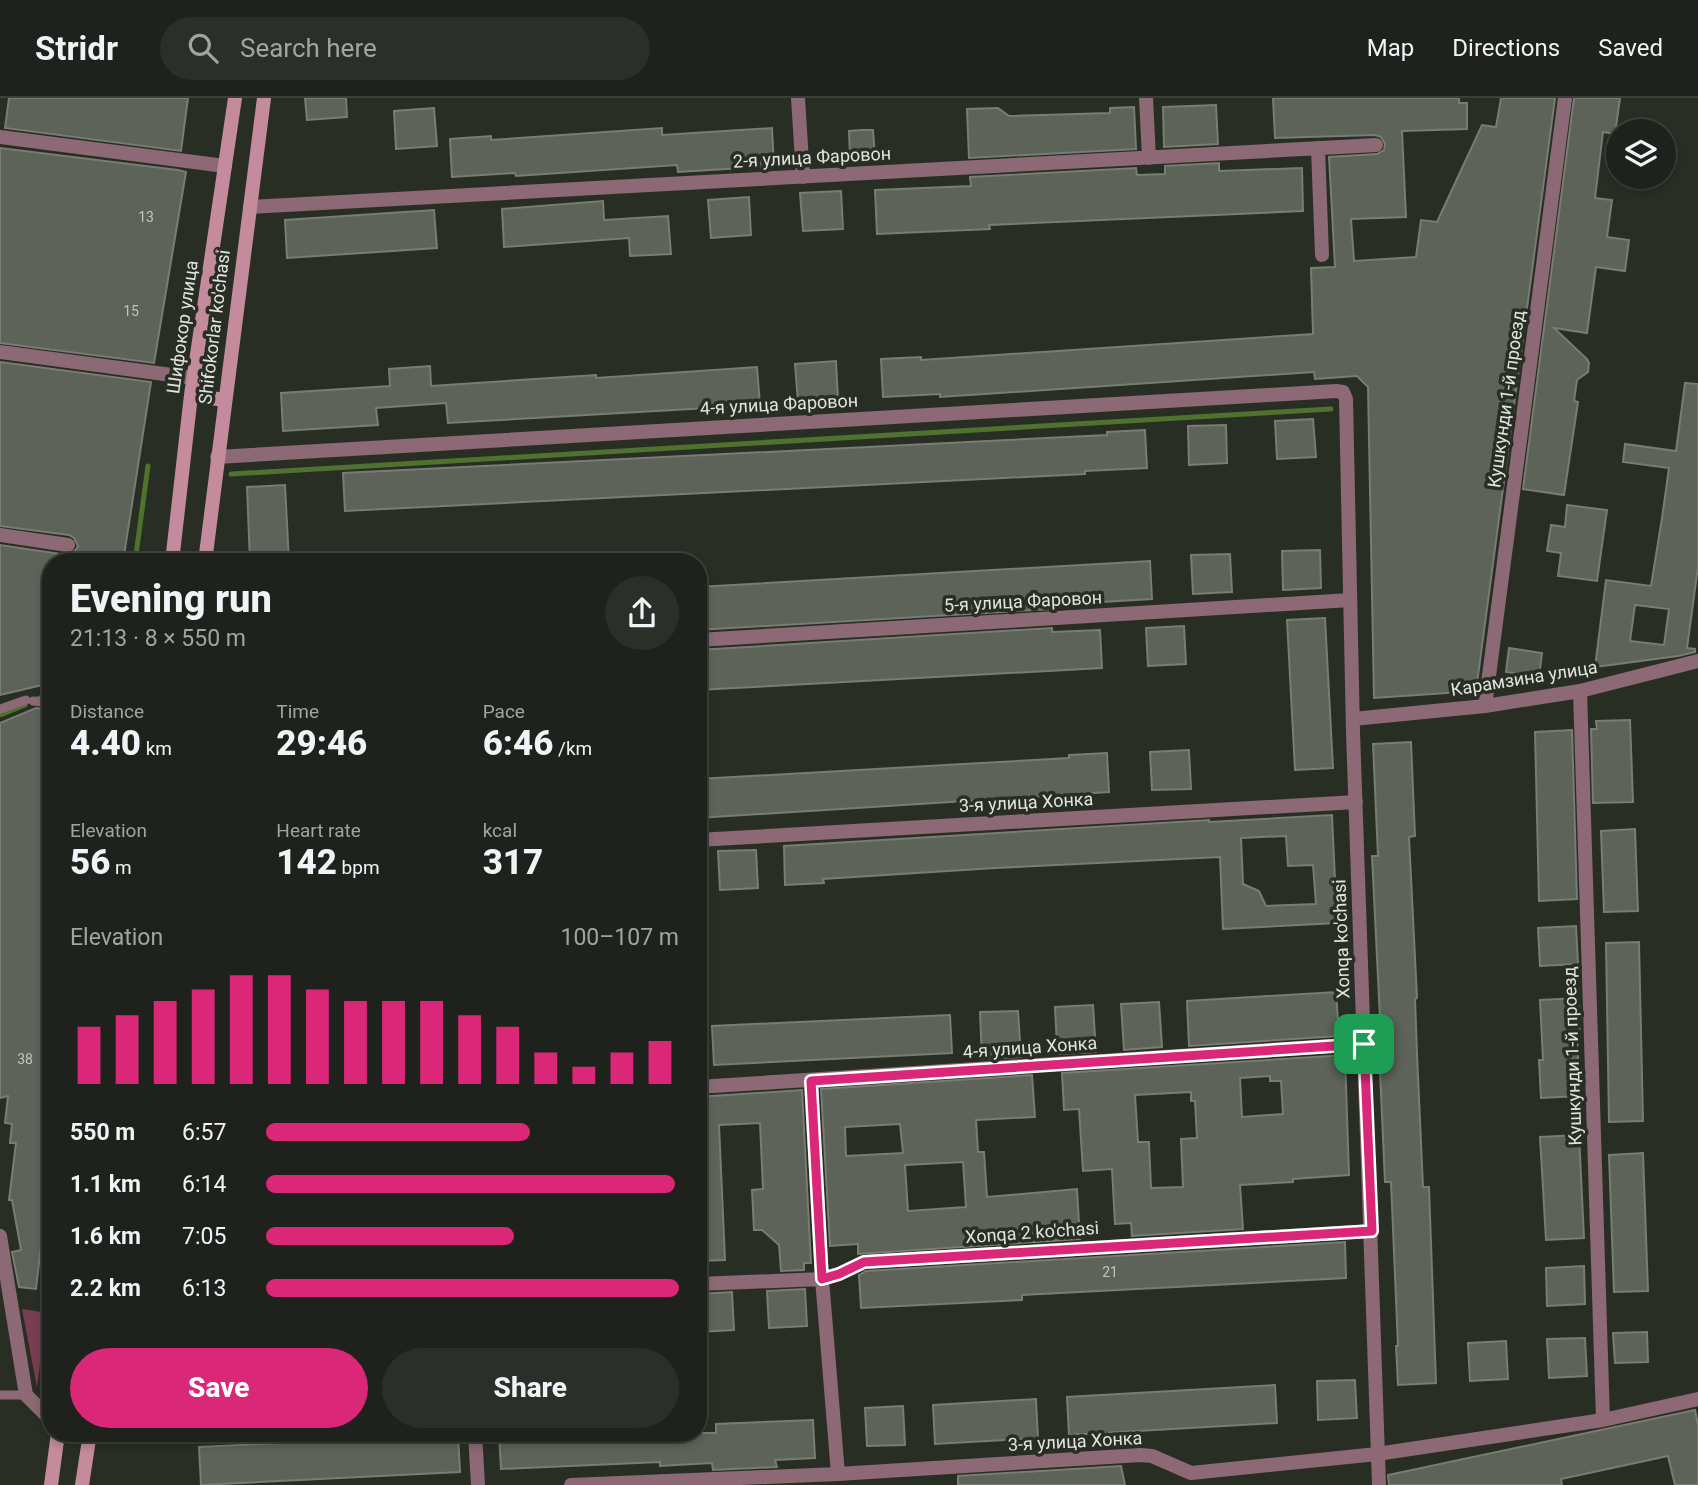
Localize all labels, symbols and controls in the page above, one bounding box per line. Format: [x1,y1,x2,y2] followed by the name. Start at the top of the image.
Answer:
[160,17,650,80] search box
[35,29,118,68] text: Stridr
[184,29,222,67] icon: search
[240,33,377,63] text: Search here
[1367,34,1414,62] text: Map
[1452,34,1560,62] text: Directions
[1598,34,1663,62] text: Saved
[1606,119,1676,189] map controls
[1606,119,1676,189] button: layers
[732,142,892,172] street label: 2-я улица Фаровон
[138,209,154,225] house number: 13
[194,249,234,405] street label: Shifokorlar ko'chasi
[162,259,202,395] street label: Шифокор улица
[123,303,139,319] house number: 15
[1483,309,1529,489] street label: Кушкунди 1-й проезд
[699,389,859,419] street label: 4-я улица Фаровон
[605,576,679,650] button: share
[70,577,272,621] text: Evening run
[943,586,1103,616] street label: 5-я улица Фаровон
[70,625,246,652] text: 21:13 · 8 × 550 m
[1449,656,1599,700] street label: Карамзина улица
[70,700,144,723] text: Distance
[276,700,319,723] text: Time
[483,700,525,723] text: Pace
[70,723,141,764] text: 4.40
[276,723,367,764] text: 29:46
[483,723,553,764] text: 6:46
[141,737,172,760] text: km
[553,737,592,760] text: /km
[958,788,1094,816] street label: 3-я улица Хонка
[70,819,147,842] text: Elevation
[276,819,361,842] text: Heart rate
[483,819,517,842] text: kcal
[70,842,110,883] text: 56
[276,842,337,883] text: 142
[483,842,543,883] text: 317
[110,856,132,879] text: m
[337,856,380,879] text: bpm
[1328,879,1354,999] street label: Xonqa ko'chasi
[70,924,163,951] text: Elevation
[560,924,679,951] text: 100–107 m
[1558,966,1586,1146] street label: Кушкунди 1-й проезд
[1334,1014,1394,1074] pin
[1345,1025,1383,1063] icon: arrive
[962,1032,1098,1062] street label: 4-я улица Хонка
[17,1051,33,1067] house number: 38
[70,1119,135,1146] text: 550 m
[182,1119,226,1146] text: 6:57
[70,1171,141,1198] text: 1.1 km
[182,1171,226,1198] text: 6:14
[964,1217,1100,1247] street label: Xonqa 2 ko'chasi
[70,1223,141,1250] text: 1.6 km
[182,1223,226,1250] text: 7:05
[1102,1264,1118,1280] house number: 21
[70,1275,141,1302] text: 2.2 km
[182,1275,226,1302] text: 6:13
[70,1348,368,1428] button: Save
[382,1348,679,1428] button: Share
[1007,1427,1143,1455] street label: 3-я улица Хонка

